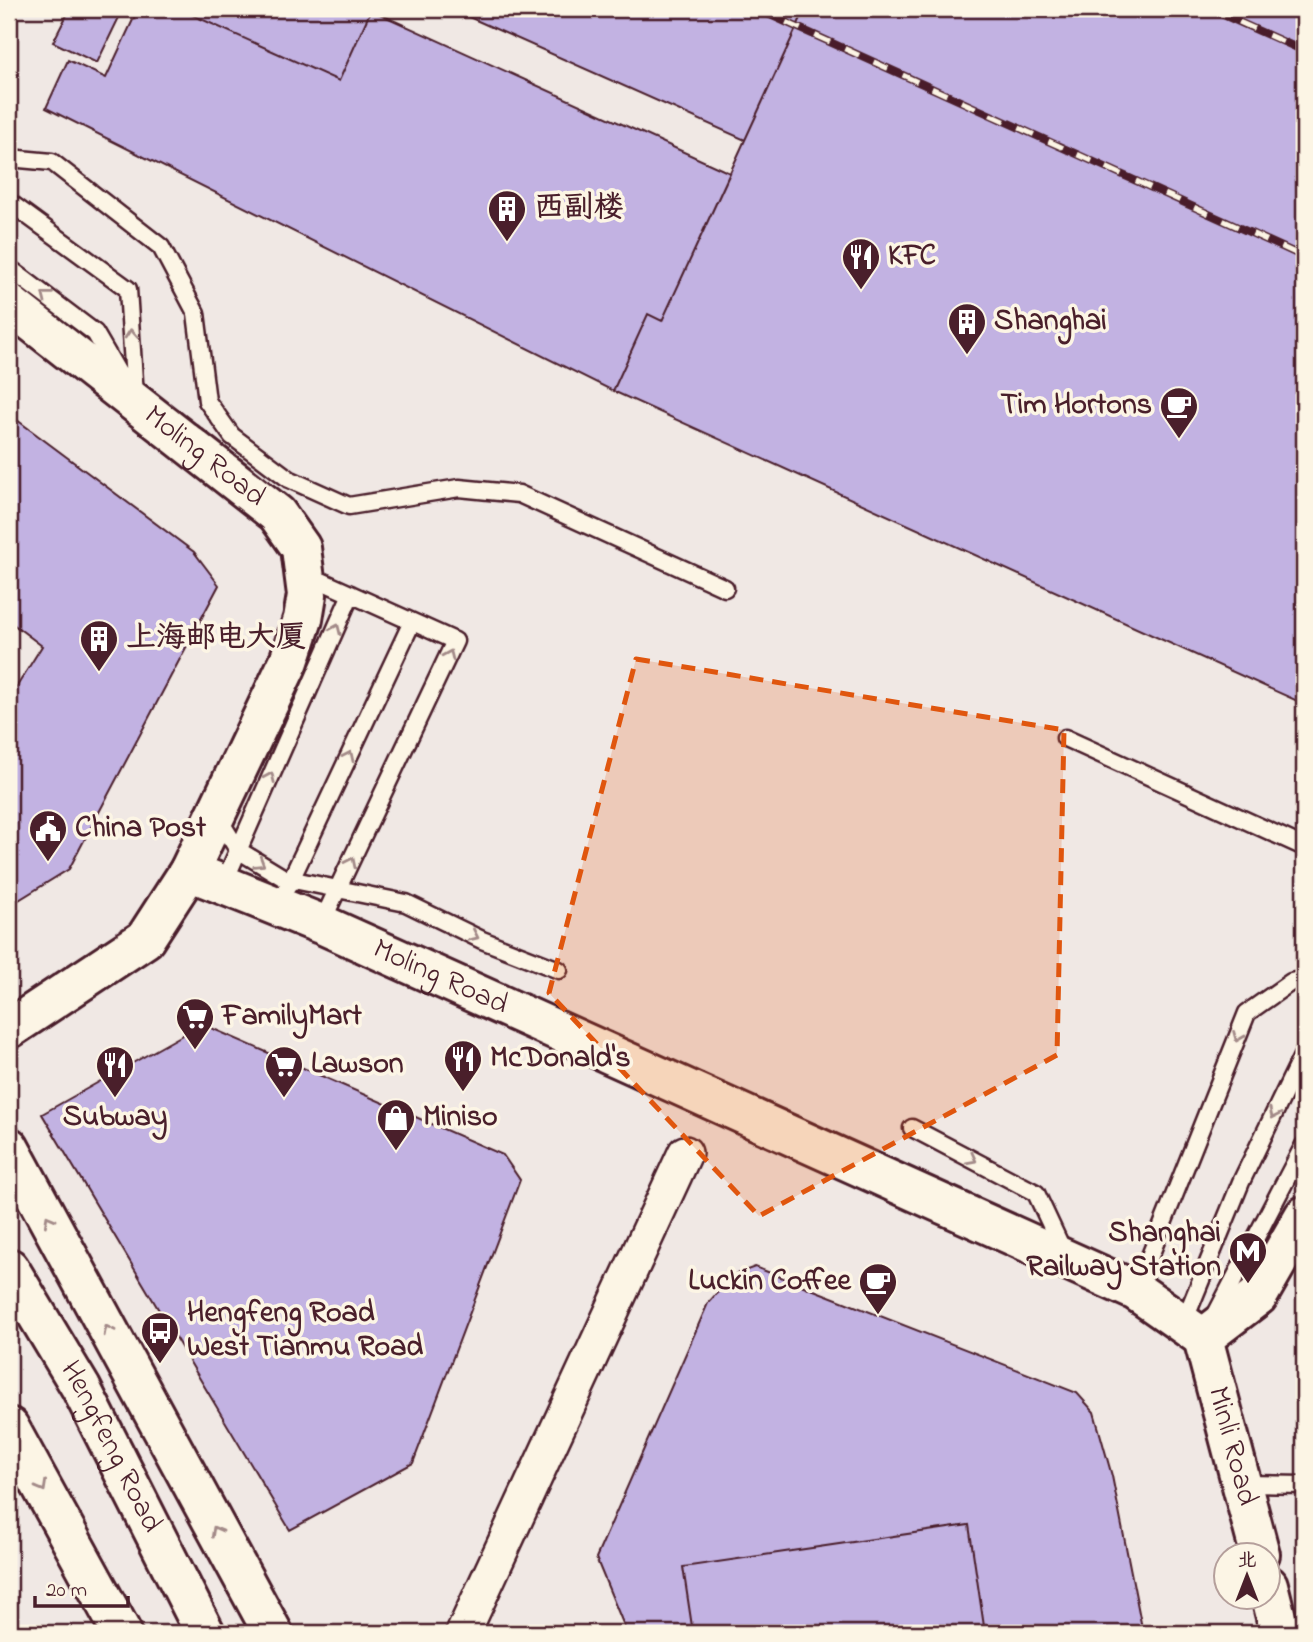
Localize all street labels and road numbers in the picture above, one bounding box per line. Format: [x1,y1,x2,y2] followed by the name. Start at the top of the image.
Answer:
[134,395,275,519] street label: Moling Road
[365,928,515,1027] street label: Moling Road
[48,1353,173,1541] street label: Hengfeng Road
[1195,1382,1268,1511] street label: Minli Road

